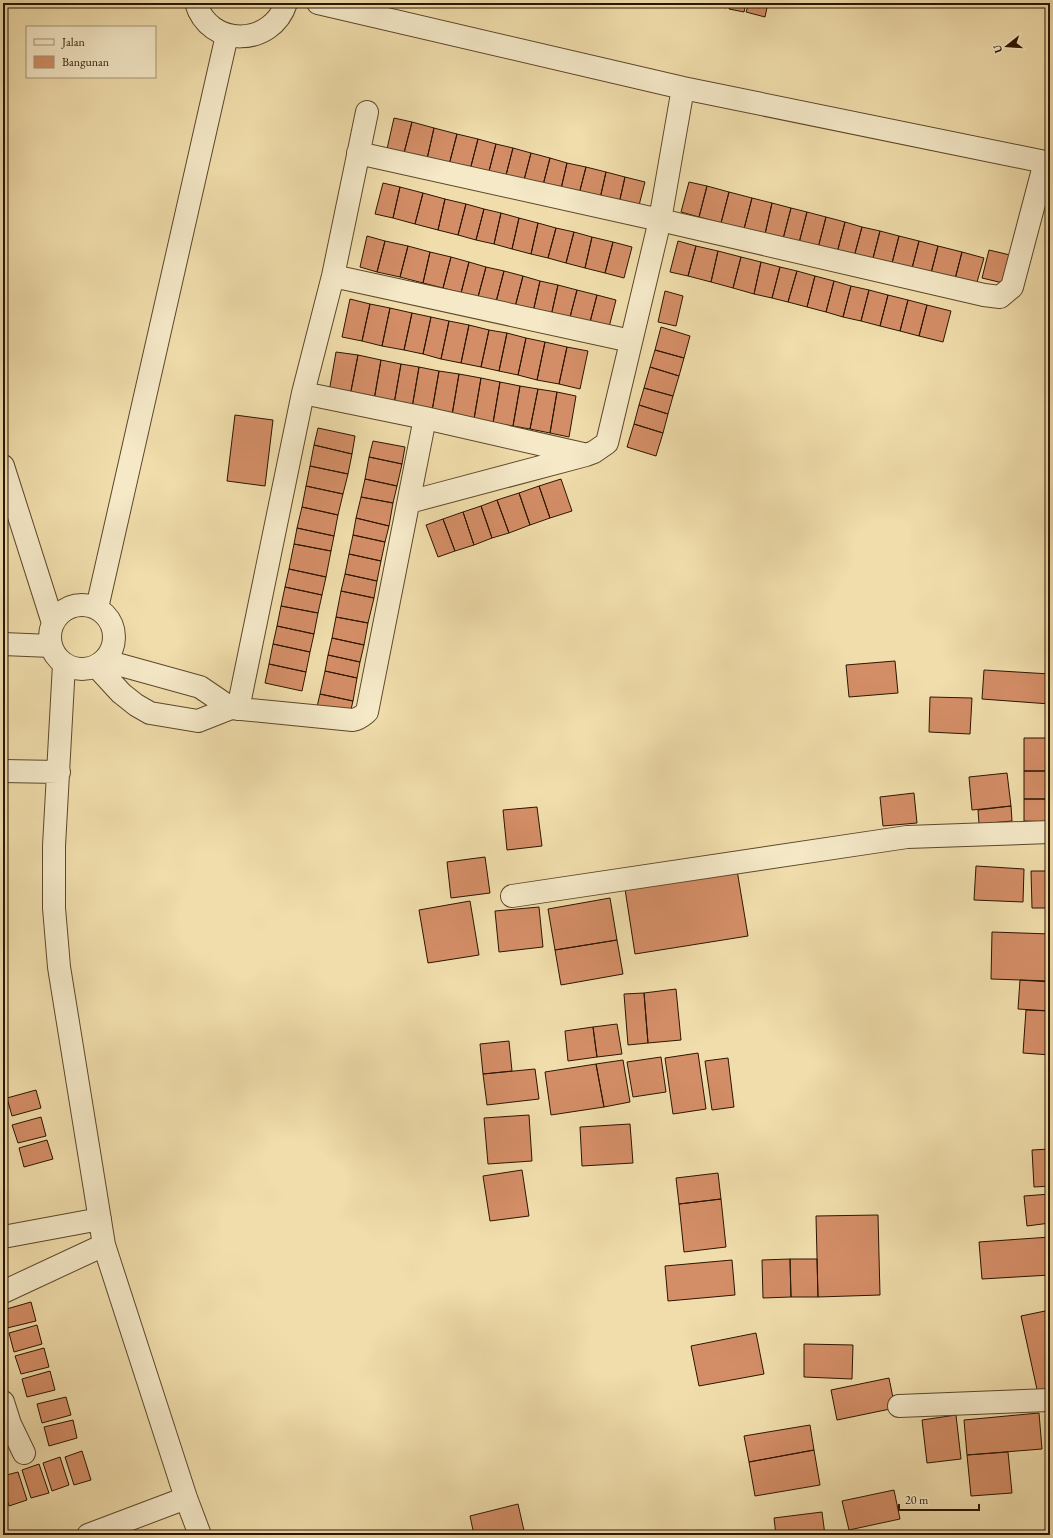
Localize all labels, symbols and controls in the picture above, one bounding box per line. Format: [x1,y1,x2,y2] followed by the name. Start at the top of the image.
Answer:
[26,26,156,78] legend
[987,26,1027,66] north arrow
[61,34,86,50] text: Jalan
[989,42,1005,55] text: U
[62,54,110,70] text: Bangunan
[899,1486,979,1512] scale bar
[905,1492,929,1508] text: 20 m

